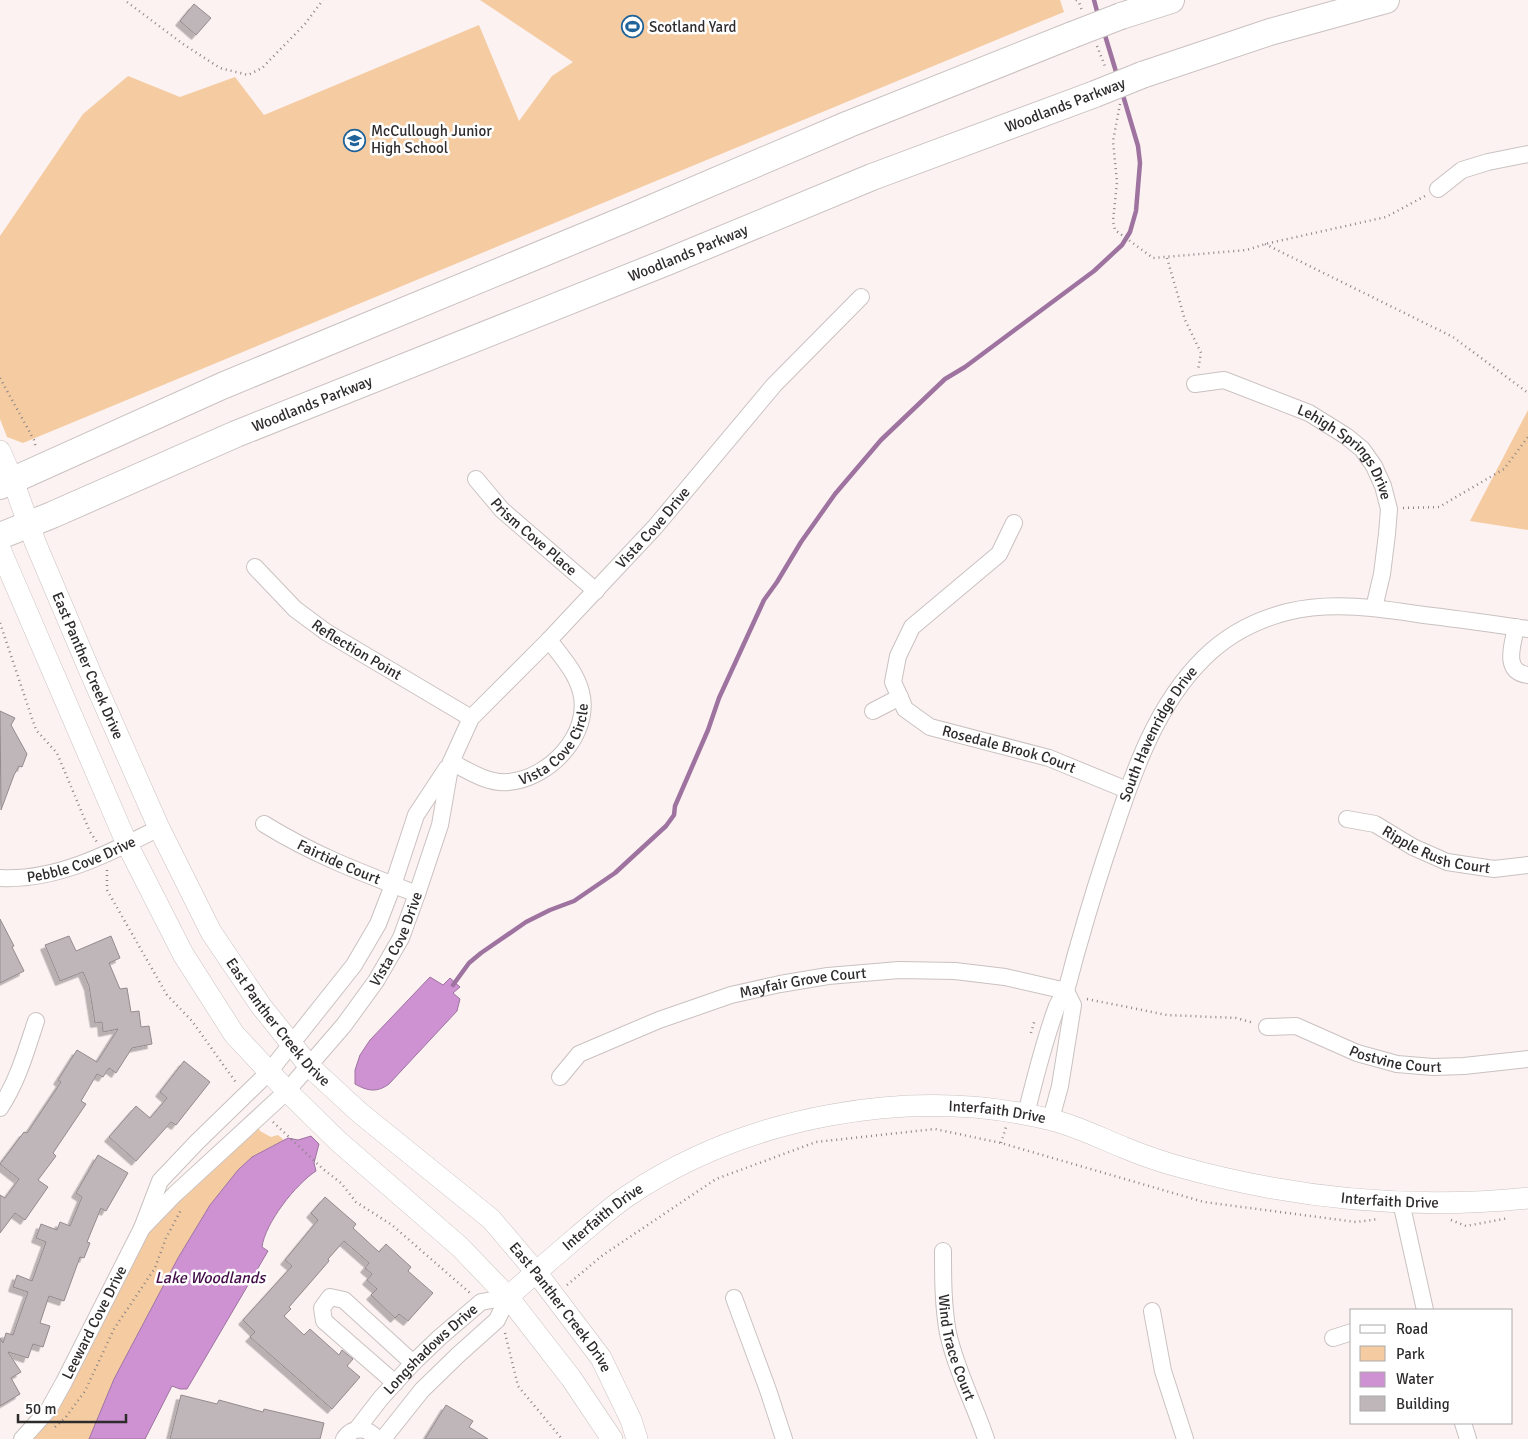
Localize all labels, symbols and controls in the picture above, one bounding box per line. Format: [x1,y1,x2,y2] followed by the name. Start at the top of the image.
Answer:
[621,15,645,39] sports icon: Scotland Yard
[649,18,737,36] place label: Scotland Yard
[1002,74,1128,136] street label: Woodlands Parkway
[371,122,492,157] place label: McCullough Junior High School
[343,128,367,152] school or university icon: McCullough Junior High School
[626,220,751,286] street label: Woodlands Parkway
[249,372,375,436] street label: Woodlands Parkway
[1295,400,1395,502] street label: Lehigh Springs Drive
[612,483,694,572] street label: Vista Cove Drive
[487,494,581,580] street label: Prism Cove Place
[48,589,128,742] street label: East Panther Creek Drive
[308,615,405,684] street label: Reflection Point
[1116,662,1201,804] street label: South Havenridge Drive
[517,703,592,789] street label: Vista Cove Circle
[940,722,1078,777] street label: Rosedale Brook Court
[1379,821,1491,877] street label: Ripple Rush Court
[26,832,138,886] street label: Pebble Cove Drive
[294,835,383,888] street label: Fairtide Court
[366,889,426,990] street label: Vista Cove Drive
[222,954,334,1090] street label: East Panther Creek Drive
[738,964,867,1002] street label: Mayfair Grove Court
[1346,1042,1442,1076] street label: Postvine Court
[948,1097,1048,1127] street label: Interfaith Drive
[559,1179,646,1254] street label: Interfaith Drive
[1340,1189,1439,1212] street label: Interfaith Drive
[506,1238,615,1375] street label: East Panther Creek Drive
[58,1263,130,1382] street label: Leeward Cove Drive
[155,1268,267,1288] water label: Lake Woodlands
[935,1294,979,1403] street label: Wind Trace Court
[380,1300,481,1398] street label: Longshadows Drive
[1350,1309,1513,1424] legend
[1396,1320,1428,1338] text: Road
[1396,1345,1425,1363] text: Park
[1396,1370,1434,1388] text: Water
[18,1392,125,1424] scale bar
[1396,1395,1450,1413] text: Building
[25,1400,56,1418] text: 50 m

